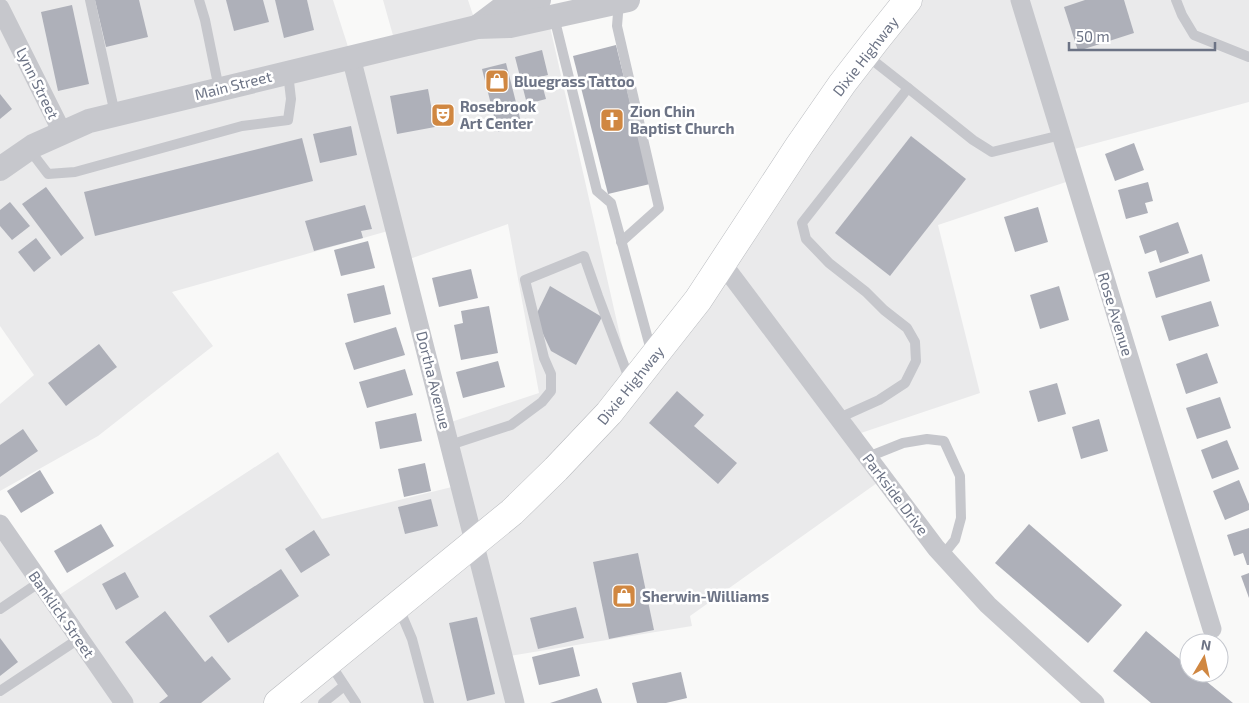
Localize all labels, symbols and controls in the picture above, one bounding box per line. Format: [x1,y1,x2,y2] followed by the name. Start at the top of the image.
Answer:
[828,13,902,99] street label: Dixie Highway
[1069,20,1215,52] scale bar
[1076,27,1110,45] text: 50 m
[13,44,63,122] street label: Lynn Street
[193,67,274,103] street label: Main Street
[484,68,510,94] shop icon: Bluegrass Tattoo
[514,72,635,90] place label: Bluegrass Tattoo
[460,97,537,132] place label: Rosebrook Art Center
[430,102,456,128] theatre icon: Rosebrook Art Center
[630,102,734,137] place label: Zion Chin Baptist Church
[599,107,625,133] church icon: Zion Chin Baptist Church
[1095,270,1137,358] street label: Rose Avenue
[413,329,455,431] street label: Dortha Avenue
[593,342,667,428] street label: Dixie Highway
[859,450,933,538] street label: Parkside Drive
[25,567,99,661] street label: Banklick Street
[611,583,637,609] shop icon: Sherwin-Williams
[642,587,769,605] place label: Sherwin-Williams
[1179,633,1229,683] north arrow
[1200,635,1212,654] text: N

